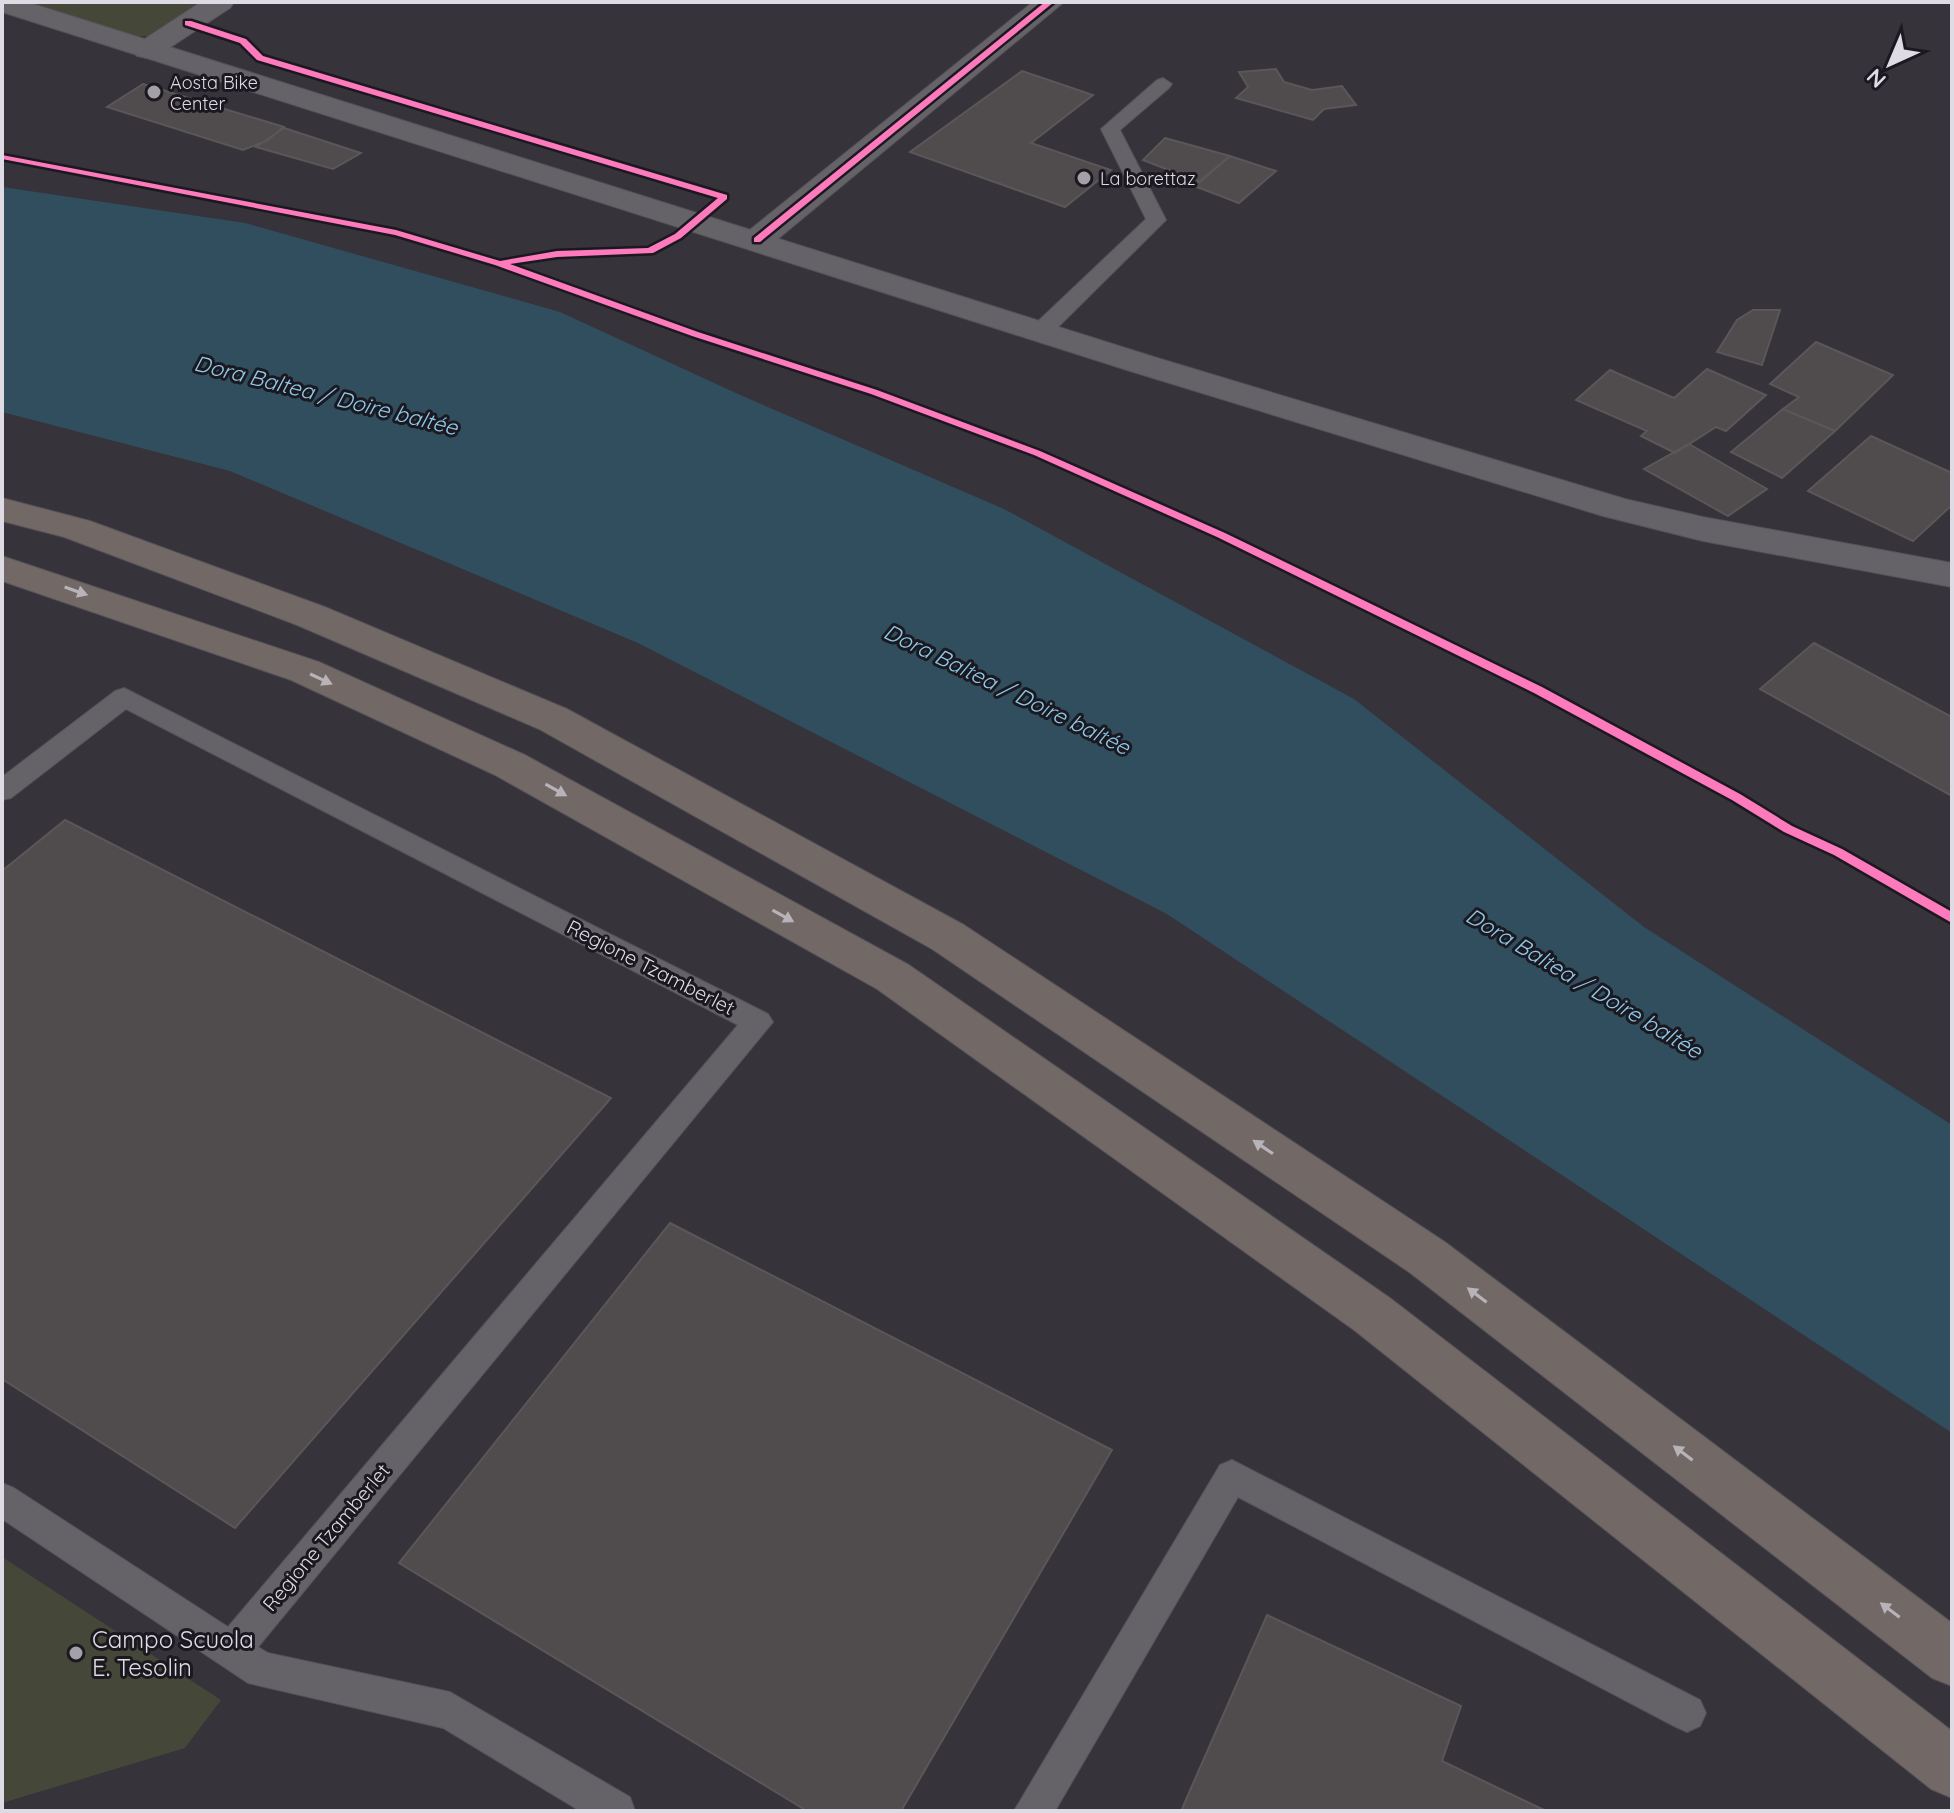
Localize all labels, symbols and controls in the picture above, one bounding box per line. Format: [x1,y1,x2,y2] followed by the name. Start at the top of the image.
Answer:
[1850,24,1930,104] north arrow
[1861,63,1892,94] text: N
[170,71,258,115] place label: Aosta Bike Center
[145,83,163,101] marker: Aosta Bike Center
[1100,167,1196,190] place label: La borettaz
[1075,169,1093,187] marker: La borettaz
[191,349,462,442] water label: Dora Baltea / Doire baltée
[65,585,89,598] one-way arrow
[879,617,1136,762] water label: Dora Baltea / Doire baltée
[309,672,333,686] one-way arrow
[545,783,567,797] one-way arrow
[1461,901,1708,1065] water label: Dora Baltea / Doire baltée
[772,909,795,923] one-way arrow
[563,914,739,1020] street label: Regione Tzamberlet
[1252,1140,1274,1155] one-way arrow
[1467,1287,1487,1303] one-way arrow
[1673,1445,1693,1461] one-way arrow
[257,1458,395,1616] street label: Regione Tzamberlet
[1880,1603,1900,1619] one-way arrow
[92,1624,254,1682] place label: Campo Scuola E. Tesolin
[67,1644,85,1662] marker: Campo Scuola E. Tesolin

